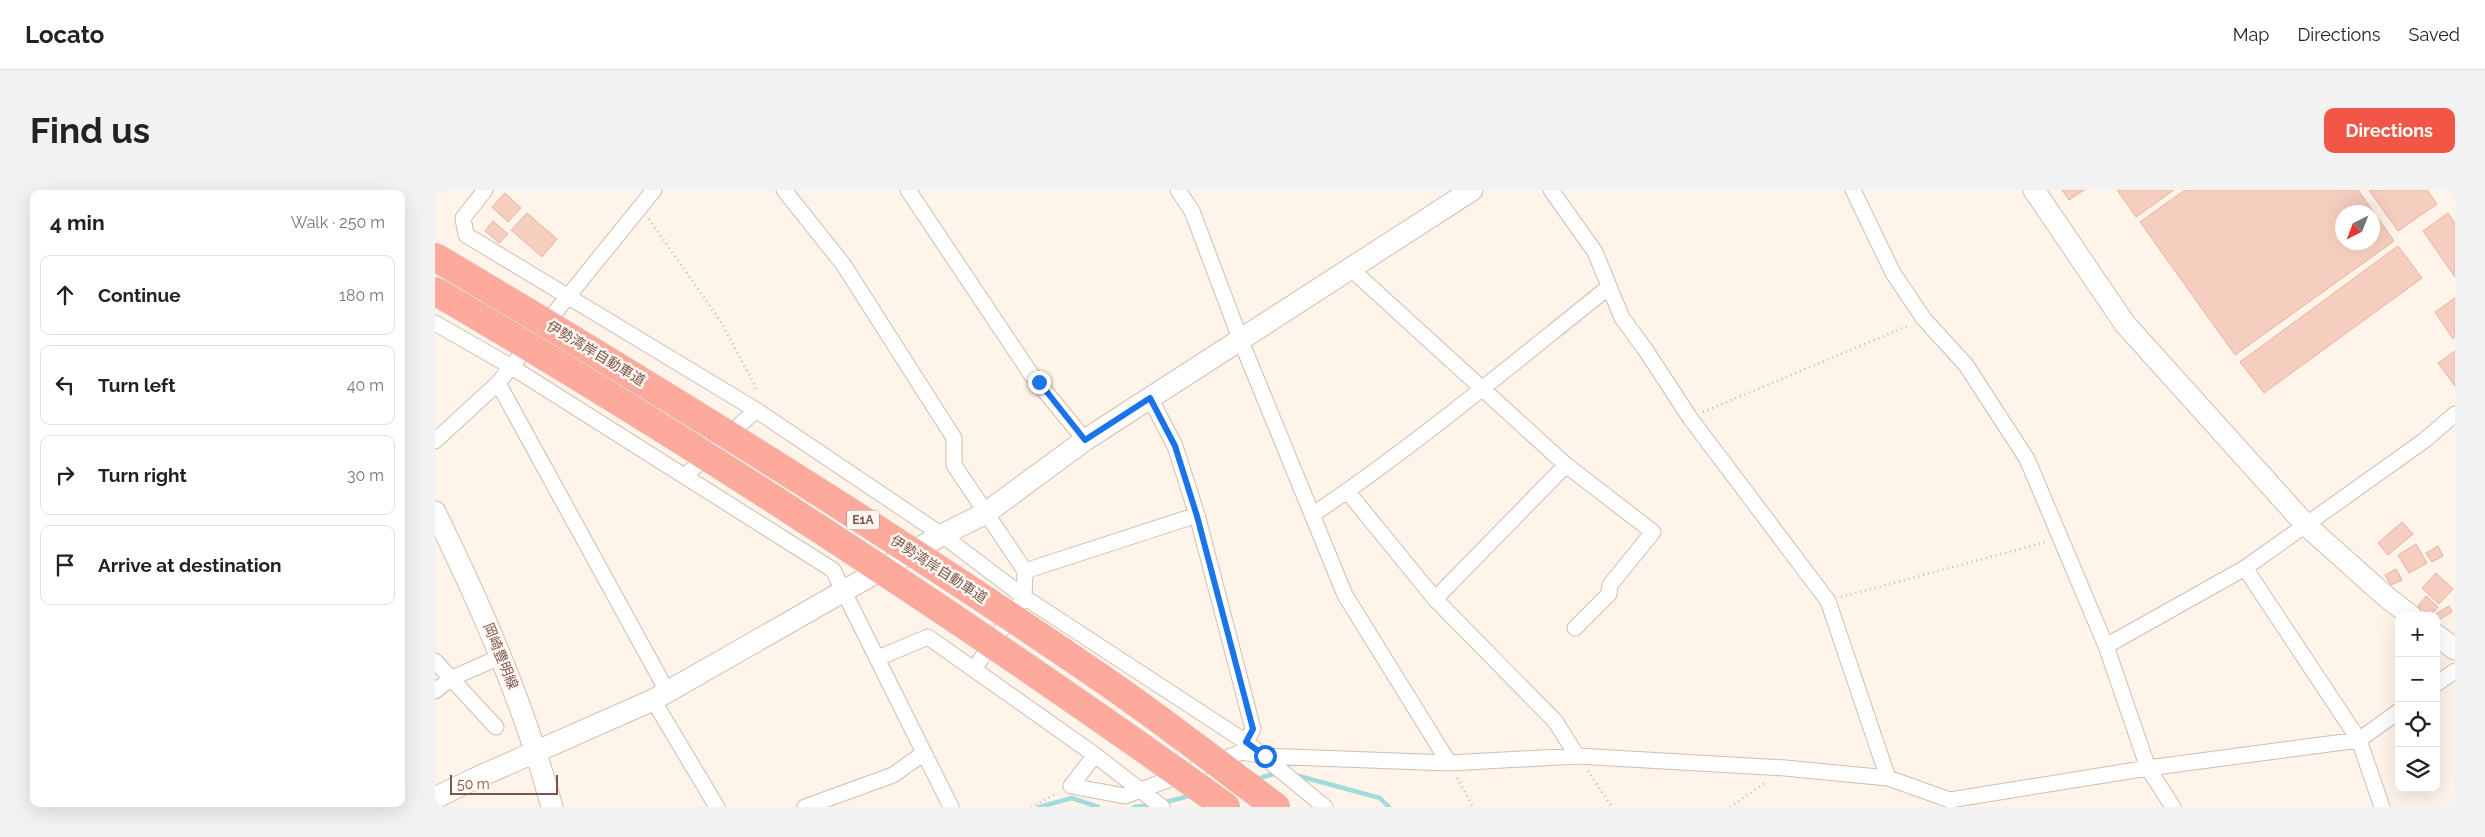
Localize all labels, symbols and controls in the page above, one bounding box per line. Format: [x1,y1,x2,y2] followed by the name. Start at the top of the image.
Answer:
[25,20,104,49] text: Locato
[2233,24,2269,45] text: Map
[2297,24,2381,45] text: Directions
[2409,24,2460,45] text: Saved
[2324,108,2455,153] button: Directions
[30,110,150,151] text: Find us
[2335,205,2380,250] north arrow
[50,210,105,235] text: 4 min
[291,213,385,232] text: Walk · 250 m
[51,281,79,309] icon: ahead
[98,284,181,306] text: Continue
[339,286,384,305] text: 180 m
[544,317,648,389] street label: 伊勢湾岸自動車道
[51,371,79,399] icon: left
[1028,371,1051,394] route end
[98,374,175,396] text: Turn left
[347,376,384,395] text: 40 m
[51,461,79,489] icon: right
[98,464,187,486] text: Turn right
[347,466,384,485] text: 30 m
[847,510,879,530] road number: E1A
[888,532,990,606] street label: 伊勢湾岸自動車道
[51,551,79,579] icon: arrive
[98,554,282,576] text: Arrive at destination
[2395,612,2440,792] map controls
[2395,612,2440,657] button: +
[480,621,522,691] street label: 岡崎豊明線
[2395,657,2440,702] button: −
[2395,702,2440,747] button: locate
[1254,745,1277,768] route start
[2395,747,2440,792] button: layers
[450,772,557,795] scale bar
[457,776,490,792] text: 50 m

